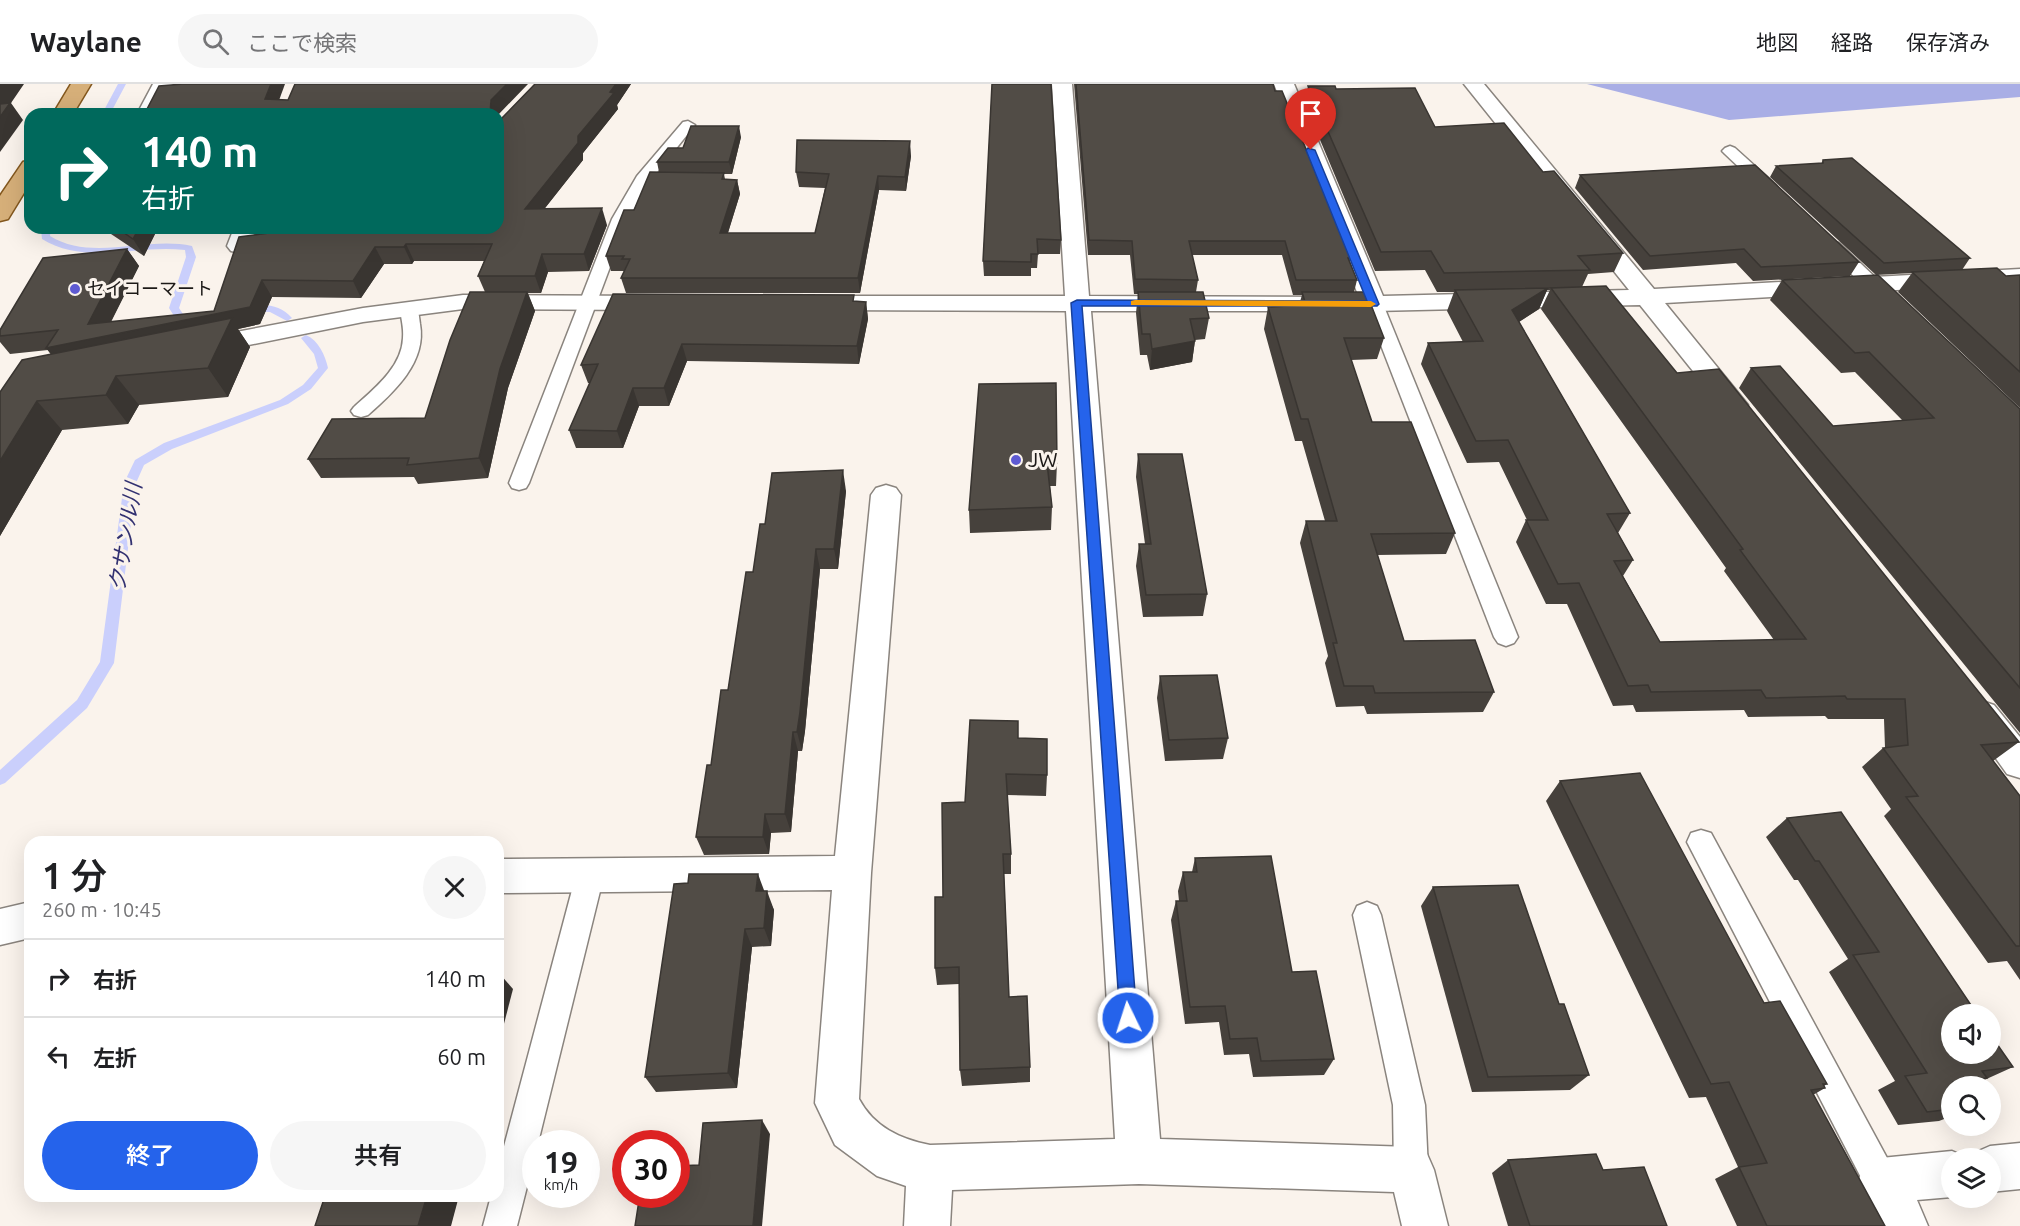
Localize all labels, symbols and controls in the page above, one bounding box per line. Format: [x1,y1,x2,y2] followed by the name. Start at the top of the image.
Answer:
[178,14,598,68] search box
[199,25,232,58] icon: search
[30,26,142,57] text: Waylane
[247,30,357,55] text: ここで検索
[1756,30,1798,54] text: 地図
[1831,30,1873,54] text: 経路
[1906,30,1990,54] text: 保存済み
[1285,88,1336,150] pin
[1294,97,1327,130] icon: arrive
[141,128,258,175] text: 140 m
[42,132,120,210] icon: right
[141,183,195,213] text: 右折
[87,278,213,298] place label: セイコーマート
[68,282,82,296] marker: セイコーマート
[1028,447,1058,471] place label: JW
[1009,453,1023,467] marker: JW
[104,479,146,593] water label: クサンル川
[42,855,107,896] text: 1 分
[423,856,486,919] button: close
[42,898,162,921] text: 260 m · 10:45
[42,962,75,995] icon: right
[425,966,486,991] text: 140 m
[93,967,137,992] text: 右折
[1096,986,1160,1050] position arrow
[1941,1004,2001,1208] map controls
[1941,1004,2001,1064] button: sound
[42,1040,75,1073] icon: left
[437,1044,486,1069] text: 60 m
[93,1045,137,1070] text: 左折
[1941,1076,2001,1136] button: search
[42,1121,258,1190] button: 終了
[270,1121,486,1190] button: 共有
[612,1130,690,1208] speed limit sign: 30
[544,1145,578,1179] text: 19
[1941,1148,2001,1208] button: layers
[544,1176,578,1193] text: km/h

